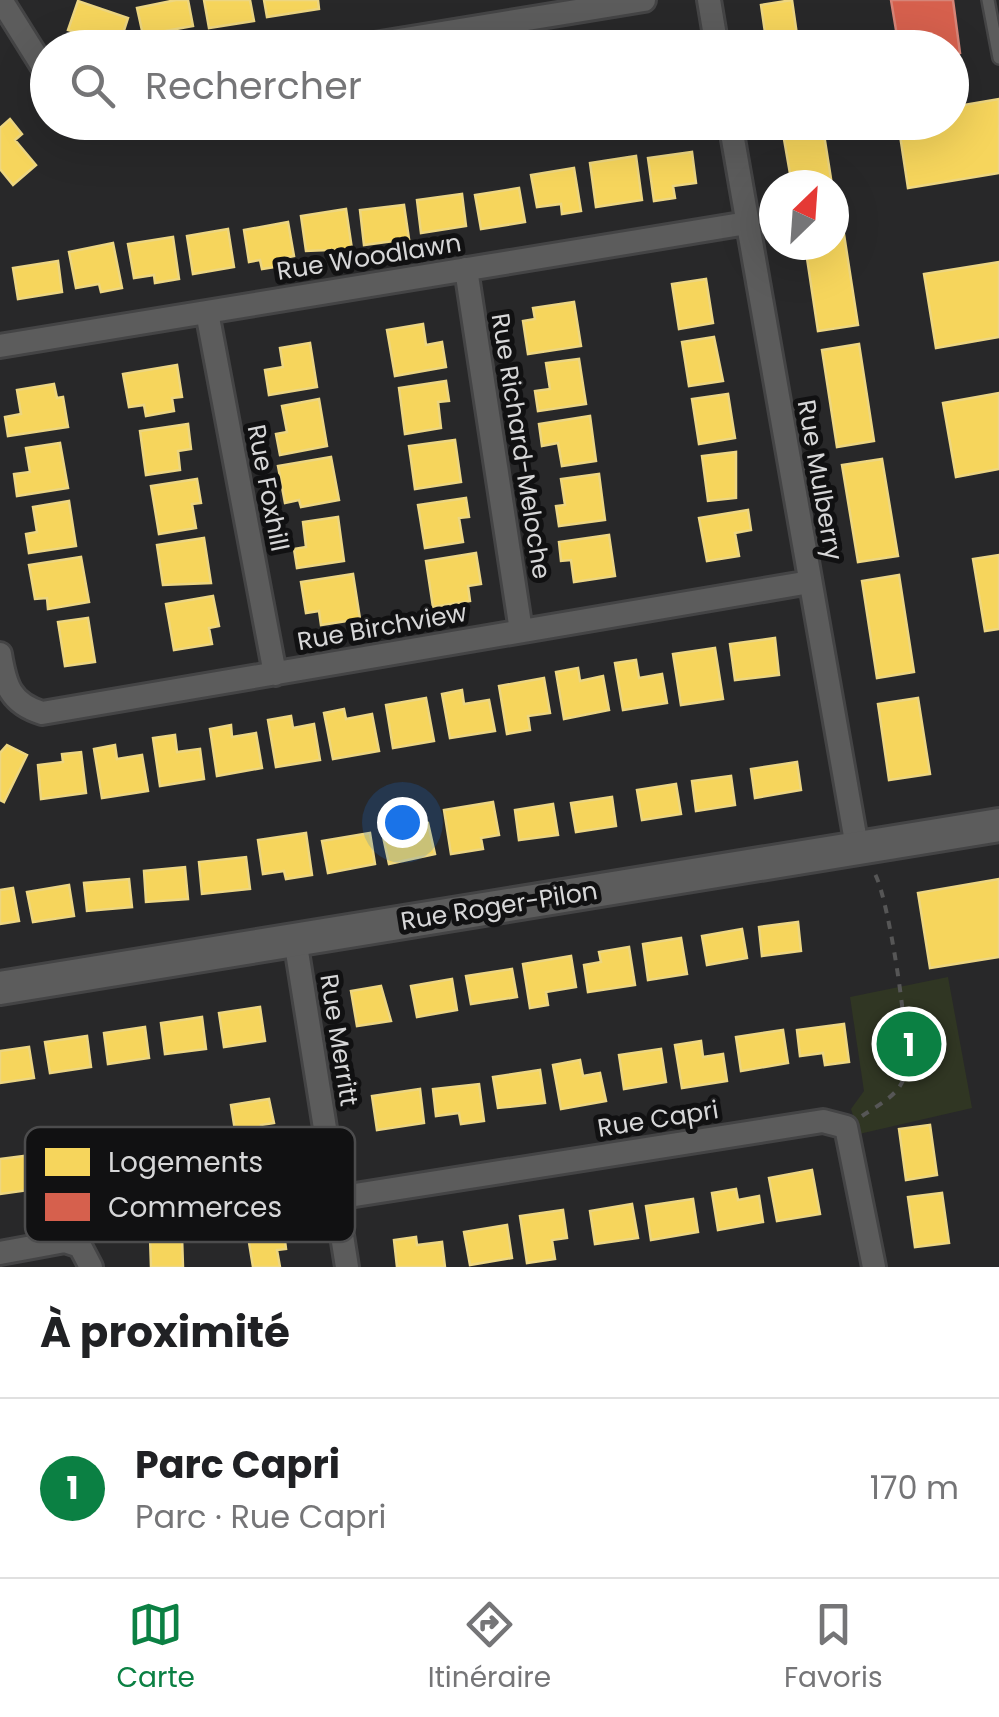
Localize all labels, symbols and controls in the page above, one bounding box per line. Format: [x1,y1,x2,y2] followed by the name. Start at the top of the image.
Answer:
[30,30,969,140] search box
[65,58,120,113] icon: search
[145,59,362,112] text: Rechercher
[759,170,849,260] north arrow
[274,225,464,289] street label: Rue Woodlawn
[483,311,559,581] street label: Rue Richard-Meloche
[789,397,851,563] street label: Rue Mulberry
[239,422,297,554] street label: Rue Foxhill
[294,595,470,659] street label: Rue Birchview
[377,797,428,848] your location
[398,873,600,939] street label: Rue Roger-Pilon
[311,971,367,1109] street label: Rue Merritt
[876,1006,942,1082] pin: 1
[595,1092,721,1146] street label: Rue Capri
[25,1127,355,1242] legend
[108,1143,263,1182] text: Logements
[108,1188,282,1227] text: Commerces
[40,1303,290,1362] text: À proximité
[135,1438,340,1491] text: Parc Capri
[66,1465,79,1510] text: 1
[870,1465,959,1510] text: 170 m
[135,1494,387,1539] text: Parc · Rue Capri
[116,1597,195,1699] tab: Carte
[428,1597,551,1699] tab: Itinéraire
[784,1597,883,1699] tab: Favoris

